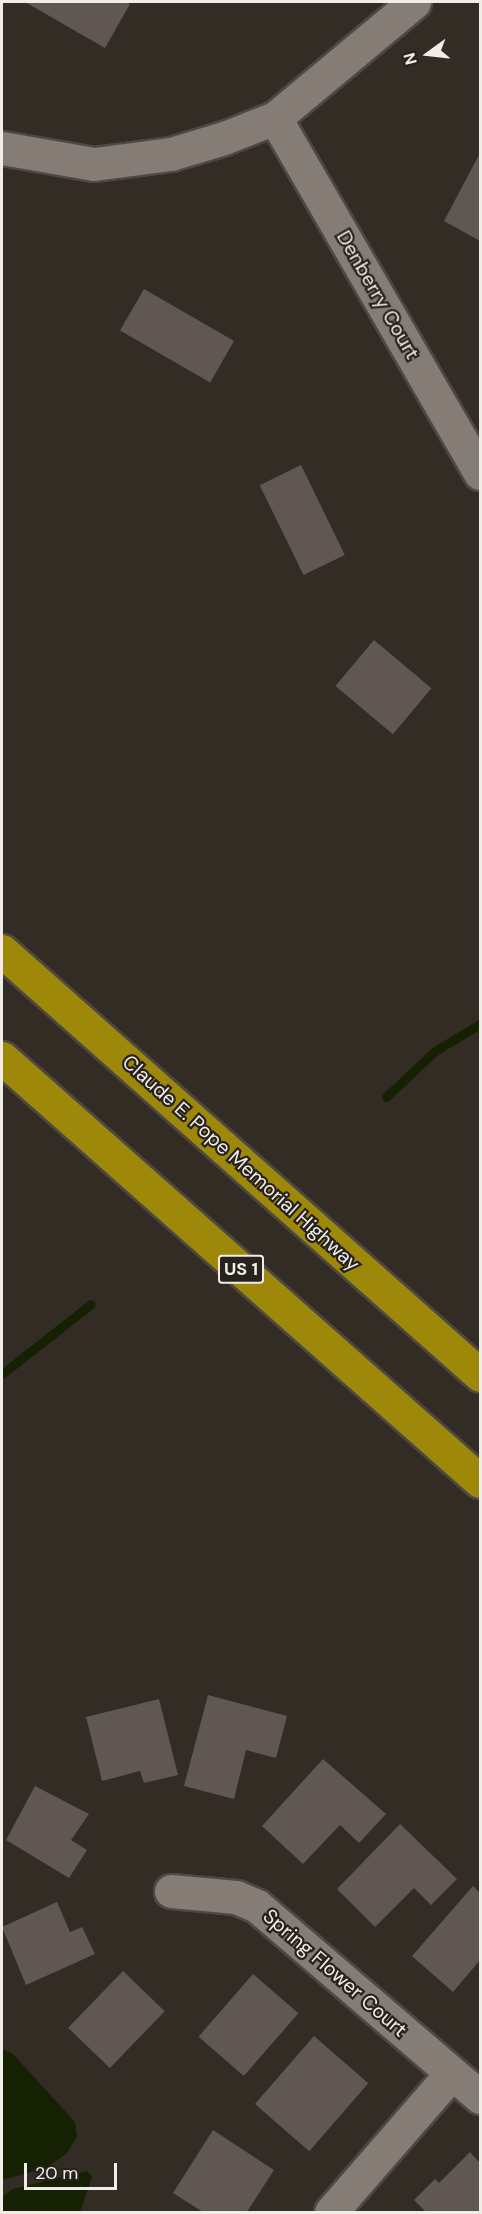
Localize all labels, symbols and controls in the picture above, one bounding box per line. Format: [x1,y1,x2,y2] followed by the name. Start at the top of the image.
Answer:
[398,24,458,84] north arrow
[398,50,422,67] text: N
[331,226,425,364] street label: Denberry Court
[117,1050,365,1276] street label: Claude E. Pope Memorial Highway
[217,1254,265,1284] road number: US 1
[258,1904,412,2042] street label: Spring Flower Court
[27,2151,120,2189] scale bar
[35,2161,78,2185] text: 20 m

